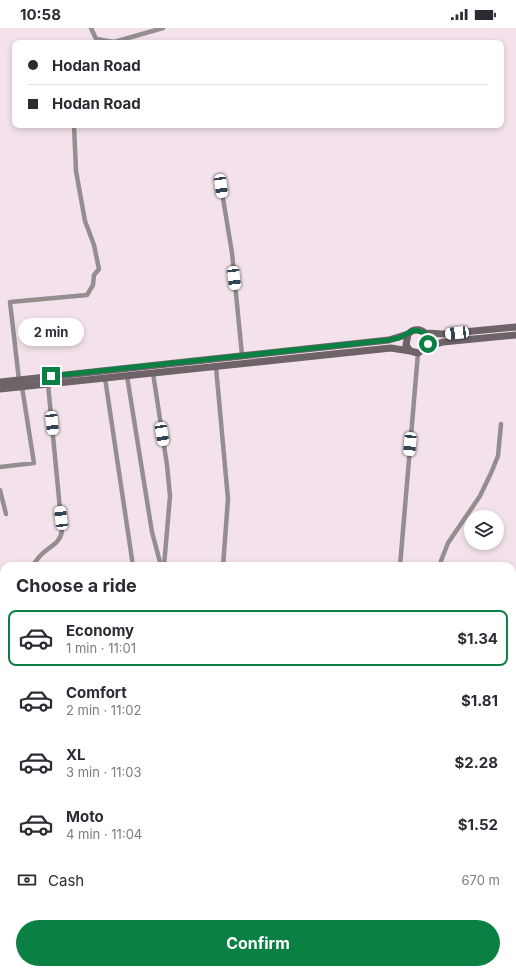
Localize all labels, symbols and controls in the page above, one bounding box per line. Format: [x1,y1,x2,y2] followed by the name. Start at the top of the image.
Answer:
[20,5,61,24] text: 10:58
[52,56,141,75] text: Hodan Road
[52,94,141,113] text: Hodan Road
[213,173,229,199] car
[227,265,241,291] car
[18,318,84,346] callout: 2 min
[34,324,68,340] text: 2 min
[444,326,470,340] car
[419,335,437,353] route start
[42,367,60,385] route end
[45,410,59,436] car
[154,421,170,447] car
[403,432,417,456] car
[54,505,68,531] car
[464,510,504,550] map controls
[464,510,504,550] button: layers
[16,575,137,596] text: Choose a ride
[18,620,54,656] icon: car
[66,621,134,640] text: Economy
[457,629,498,648] text: $1.34
[66,640,136,656] text: 1 min · 11:01
[18,682,54,718] icon: car
[66,683,127,702] text: Comfort
[461,691,498,710] text: $1.81
[66,702,141,718] text: 2 min · 11:02
[18,744,54,780] icon: car
[66,745,86,764] text: XL
[455,753,498,772] text: $2.28
[66,764,142,780] text: 3 min · 11:03
[18,806,54,842] icon: car
[66,807,104,826] text: Moto
[458,815,498,834] text: $1.52
[66,826,142,842] text: 4 min · 11:04
[16,869,38,891] icon: cash
[48,871,84,890] text: Cash
[462,872,500,888] text: 670 m
[16,920,500,966] button: Confirm

